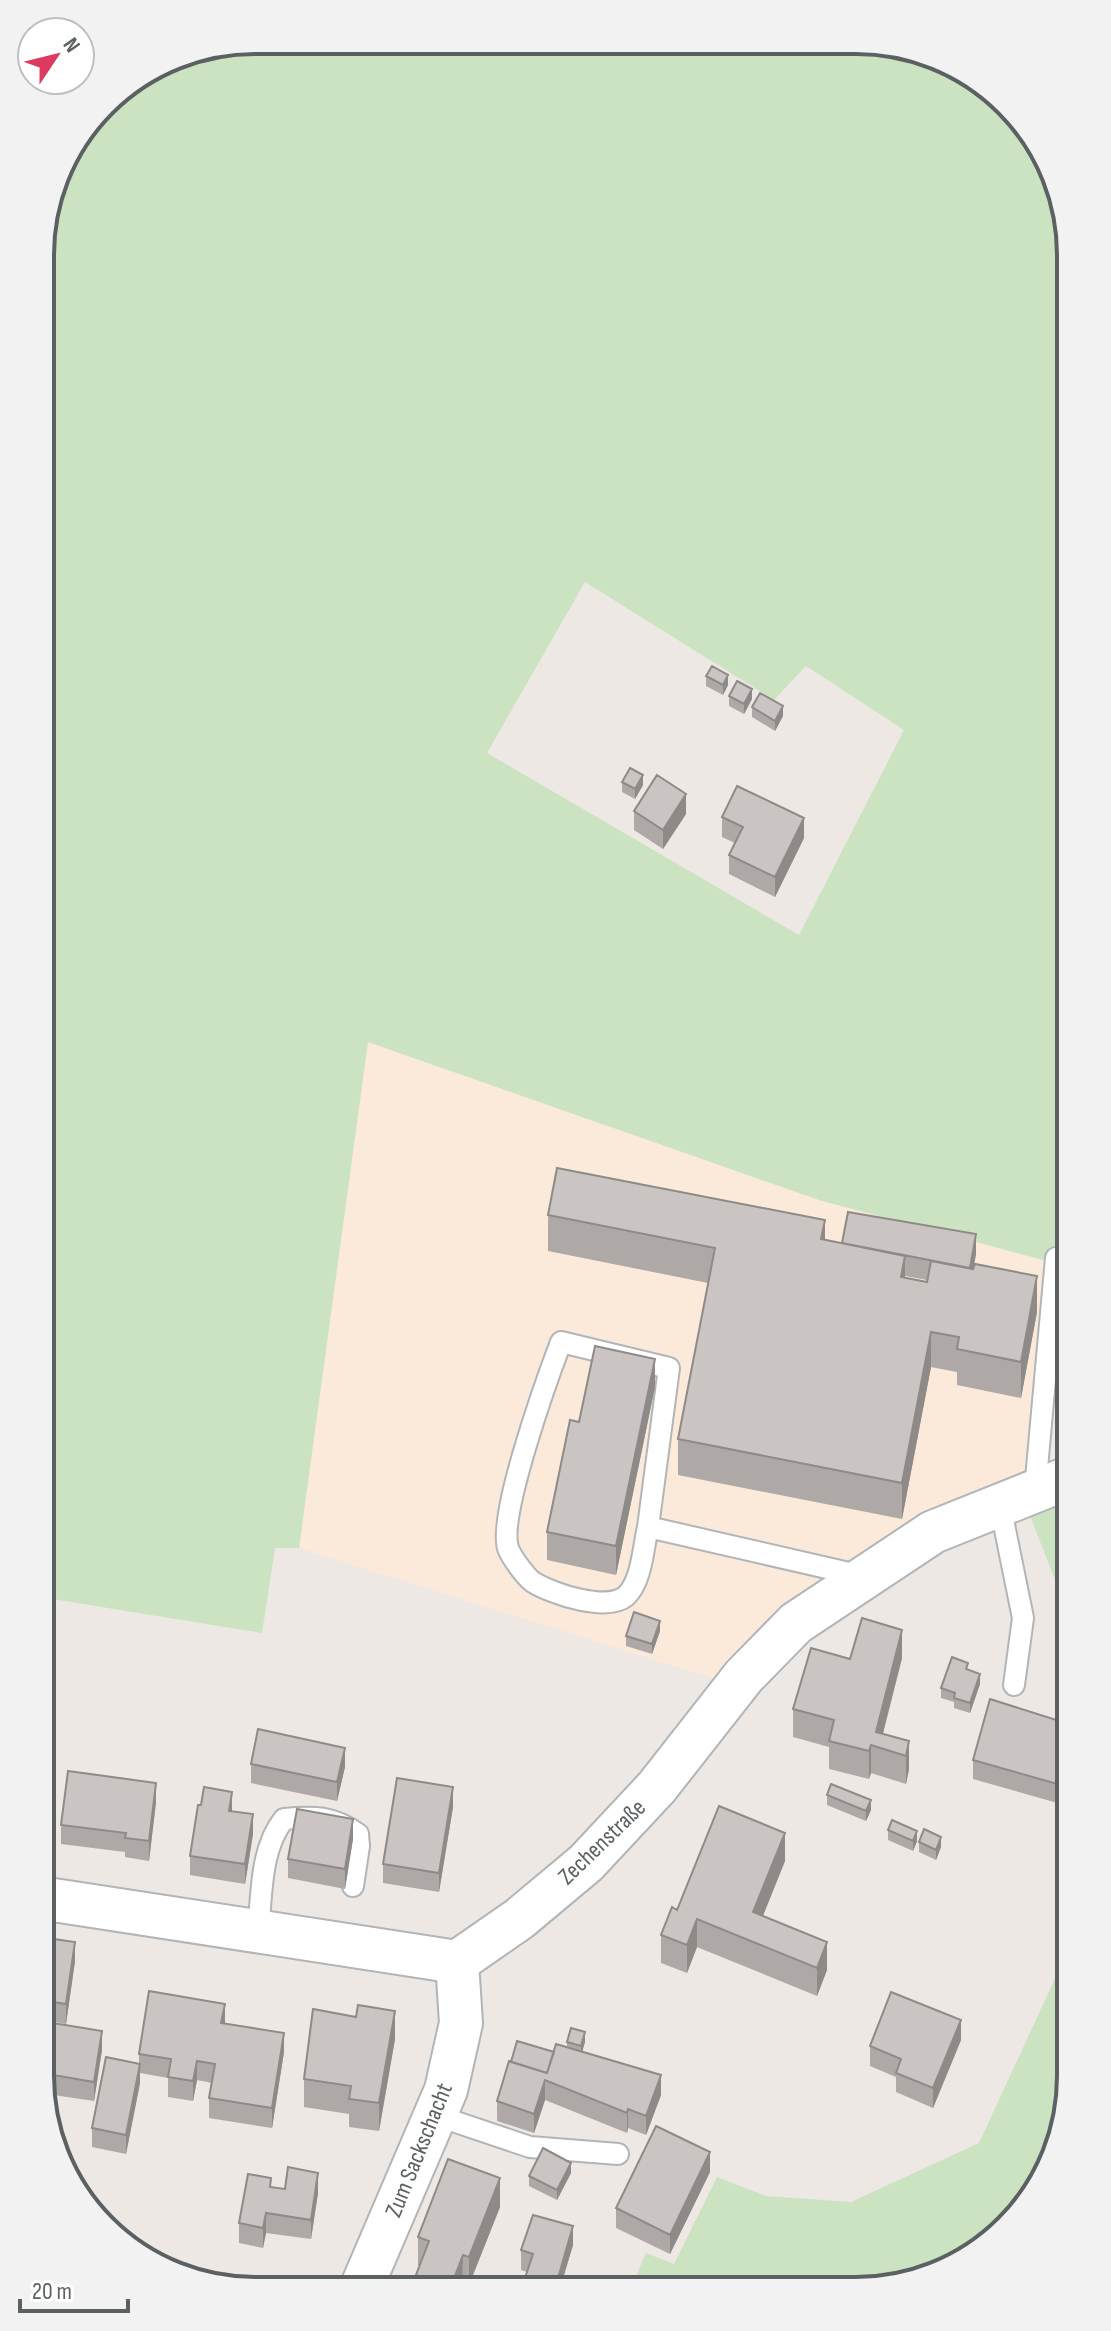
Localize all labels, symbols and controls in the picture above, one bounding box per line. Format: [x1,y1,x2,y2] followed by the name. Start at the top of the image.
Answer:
[16,16,96,96] north arrow
[57,33,86,58] text: N
[552,1793,652,1891] street label: Zechenstraße
[379,2079,459,2221] street label: Zum Sackschacht
[20,2263,128,2313] scale bar
[32,2277,72,2306] text: 20 m

